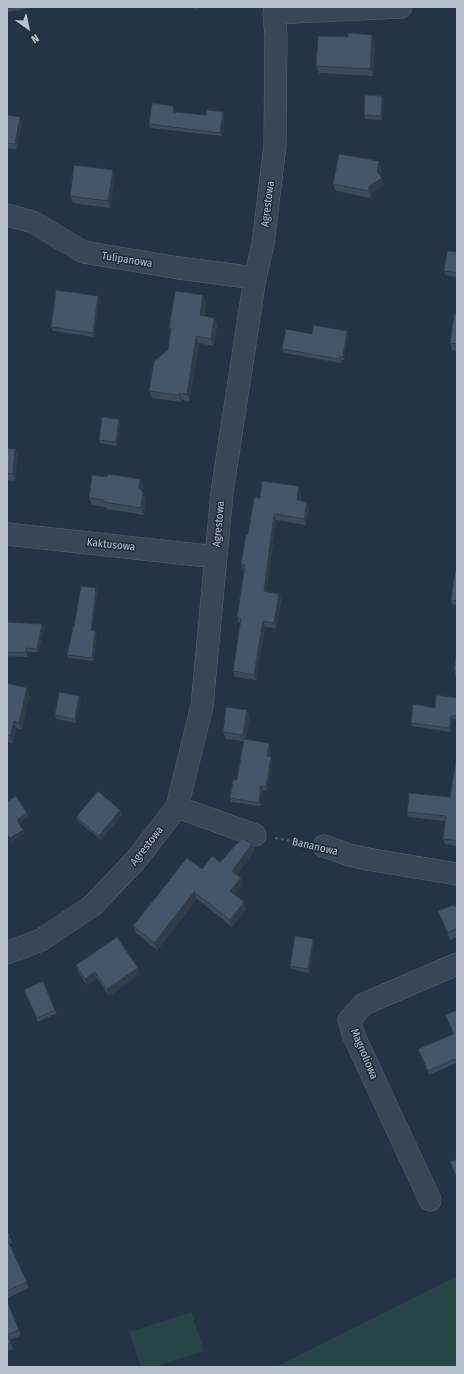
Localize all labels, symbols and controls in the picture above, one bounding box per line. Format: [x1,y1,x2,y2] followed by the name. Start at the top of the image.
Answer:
[8,8,48,48] north arrow
[29,31,41,46] text: N
[259,180,277,228] street label: Agrestowa
[101,249,153,271] street label: Tulipanowa
[210,500,228,548] street label: Agrestowa
[86,536,136,554] street label: Kaktusowa
[128,824,166,868] street label: Agrestowa
[291,835,339,859] street label: Bananowa
[347,1027,381,1081] street label: Magnoliowa

